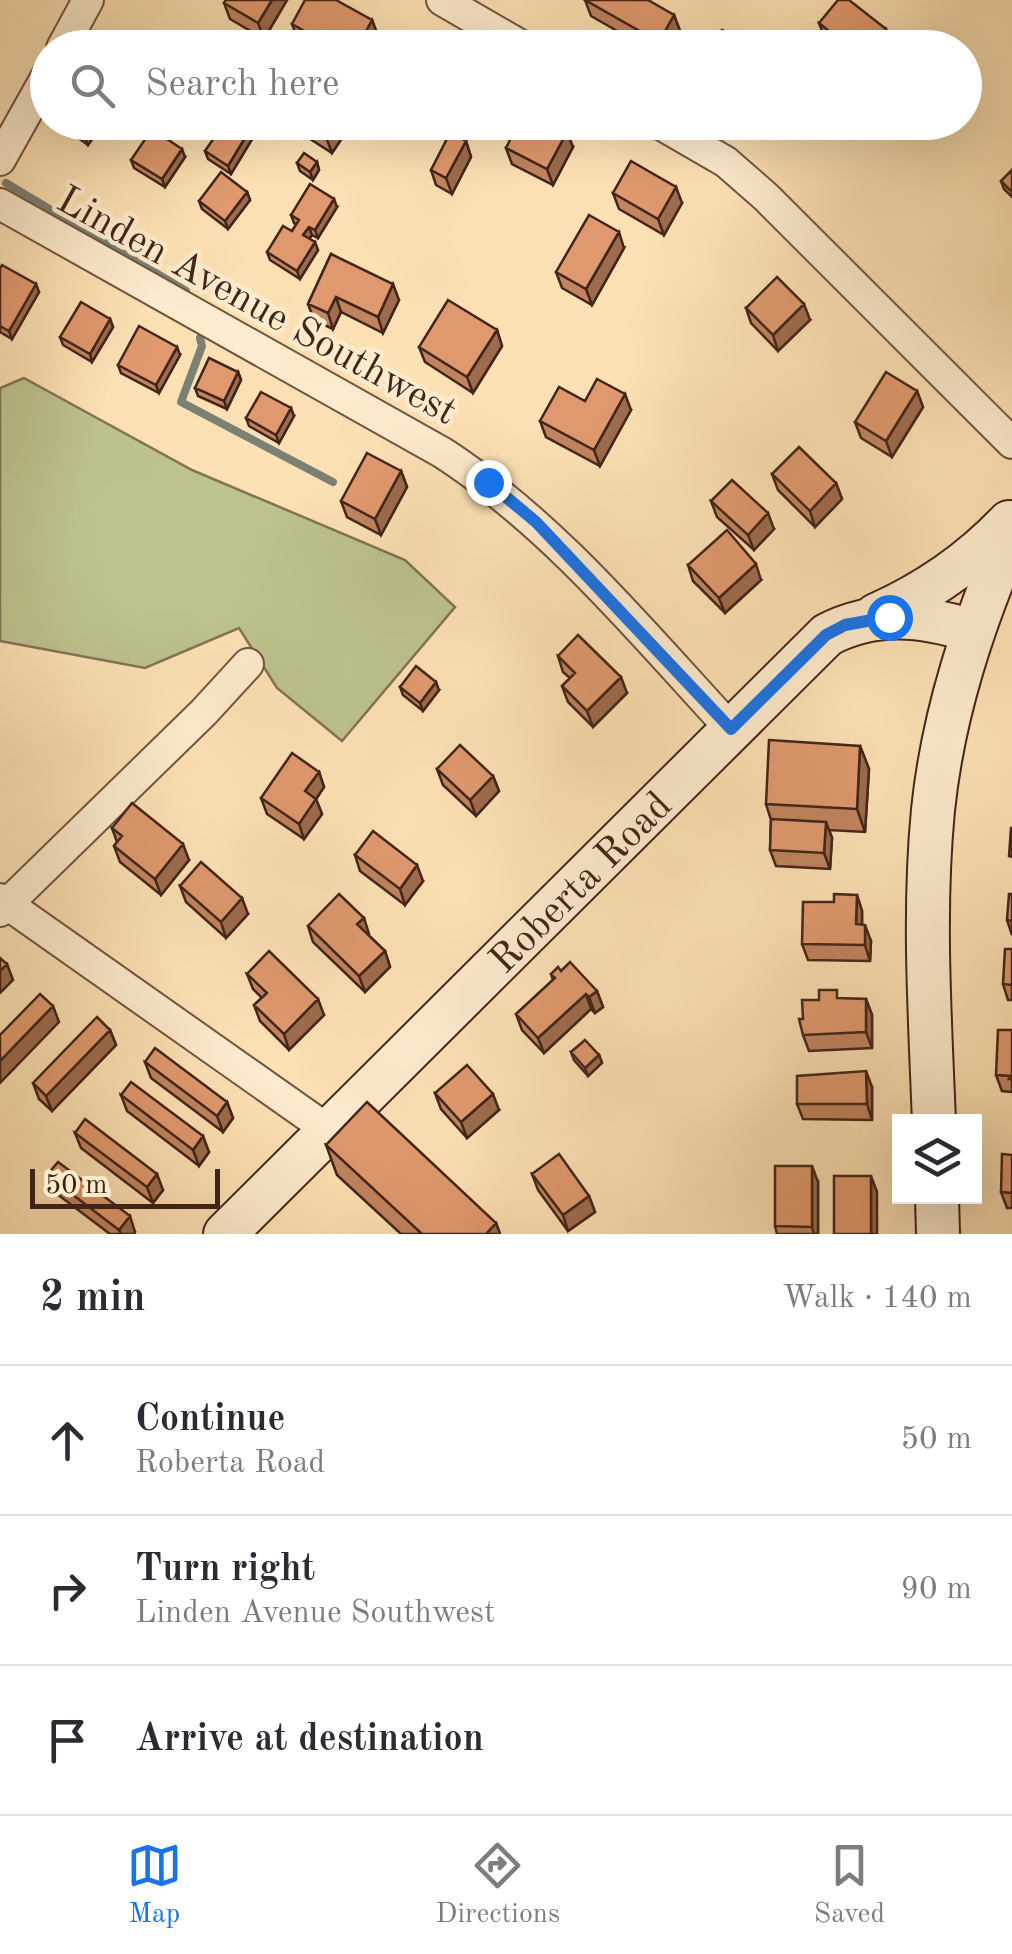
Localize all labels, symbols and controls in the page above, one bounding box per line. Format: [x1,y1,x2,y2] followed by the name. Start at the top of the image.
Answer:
[30,30,982,140] search box
[65,58,120,113] icon: search
[145,66,340,104] text: Search here
[49,181,463,434] street label: Linden Avenue Southwest
[466,460,512,506] route end
[867,595,913,641] route start
[484,786,681,982] street label: Roberta Road
[892,1114,982,1204] map controls
[892,1114,982,1204] button: layers
[30,1164,220,1208] scale bar
[45,1172,108,1200] text: 50 m
[40,1278,146,1320] text: 2 min
[782,1283,972,1315] text: Walk · 140 m
[135,1401,285,1439] text: Continue
[40,1413,95,1468] icon: ahead
[901,1424,972,1456] text: 50 m
[135,1448,325,1480] text: Roberta Road
[135,1551,315,1589] text: Turn right
[40,1563,95,1618] icon: right
[901,1574,972,1606] text: 90 m
[135,1598,495,1630] text: Linden Avenue Southwest
[40,1713,95,1768] icon: arrive
[135,1721,484,1759] text: Arrive at destination
[127,1838,182,1933] tab: Map
[436,1838,560,1933] tab: Directions
[814,1838,885,1933] tab: Saved

